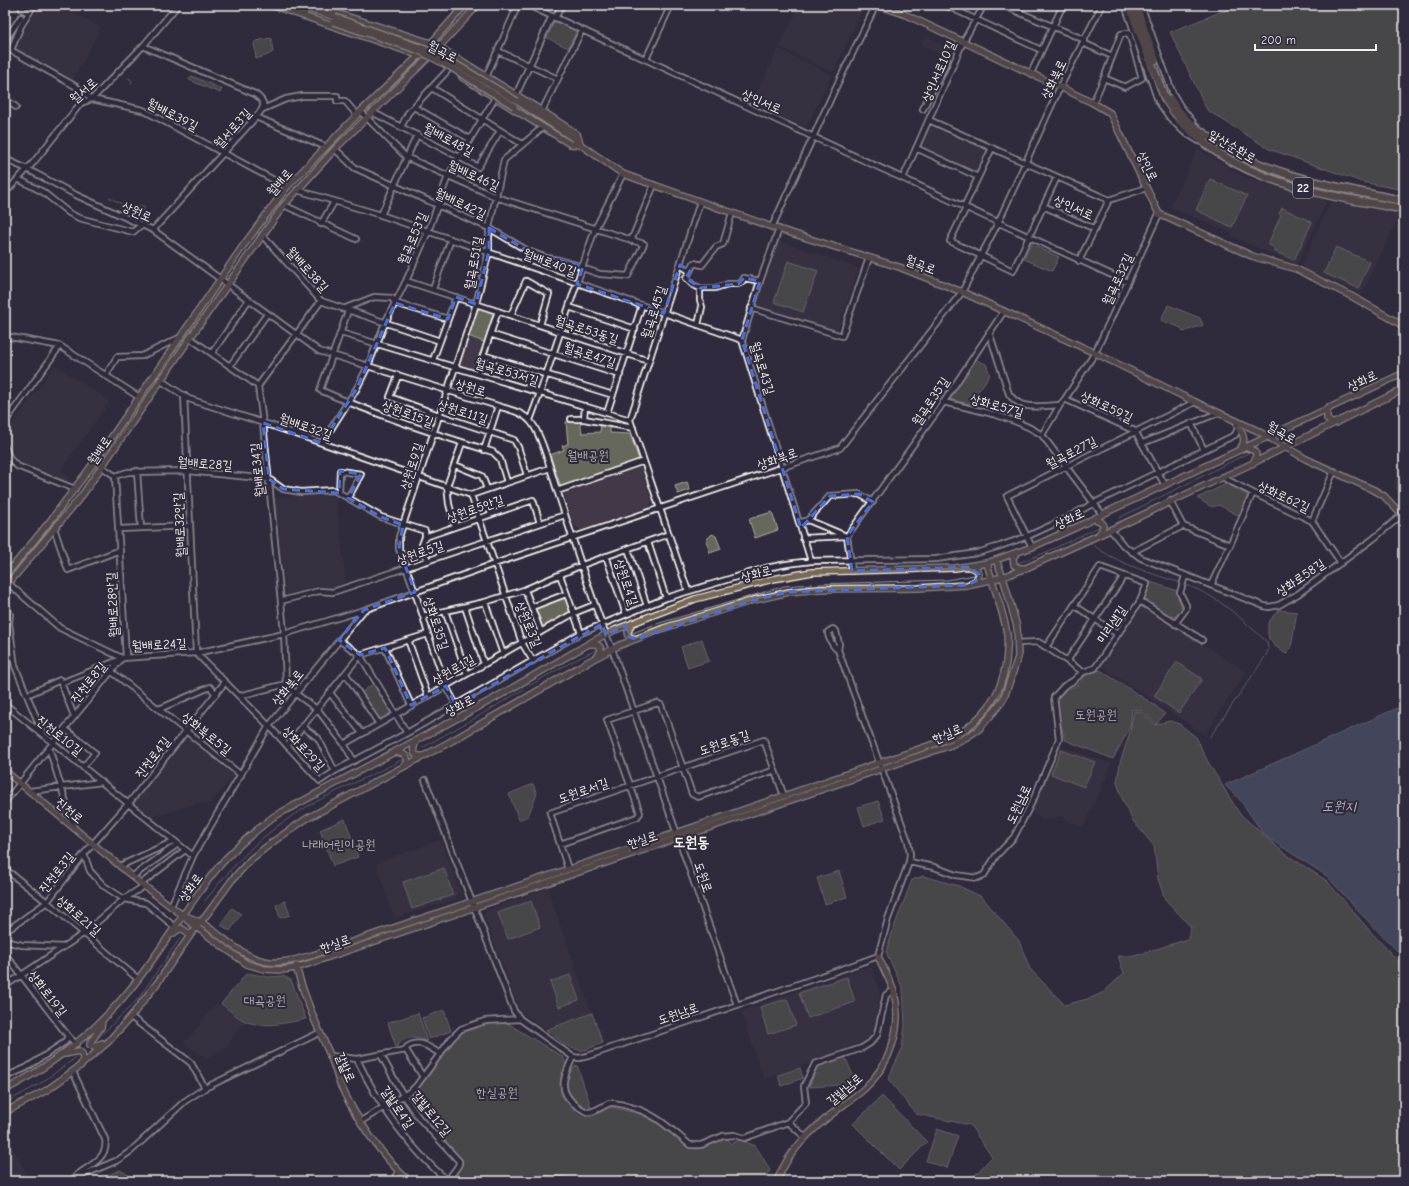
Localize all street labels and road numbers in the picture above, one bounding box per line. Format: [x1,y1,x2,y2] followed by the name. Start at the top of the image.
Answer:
[425,37,460,65] street label: 월곡로
[918,38,959,104] street label: 상인서로10길
[1038,57,1069,101] street label: 상화북로
[67,74,100,106] street label: 월서로
[740,86,784,117] street label: 상인서로
[145,95,201,134] street label: 월배로39길
[211,105,254,151] street label: 월서로3길
[421,120,476,159] street label: 월배로48길
[1206,127,1259,166] street label: 앞산순환로
[1134,149,1161,184] street label: 상인로
[446,157,502,194] street label: 월배로46길
[263,166,295,199] street label: 월배로
[1293,178,1313,198] road number: 22
[433,185,489,222] street label: 월배로42길
[1052,192,1096,223] street label: 상인서로
[119,198,154,225] street label: 상원로
[395,210,430,267] street label: 월곡로53길
[461,235,486,291] street label: 월곡로51길
[284,244,332,295] street label: 월배로38길
[521,246,579,279] street label: 월배로40길
[1099,251,1136,307] street label: 월곡로32길
[903,252,938,277] street label: 월곡로
[638,284,669,341] street label: 월곡로45길
[553,312,621,347] street label: 월곡로53동길
[562,339,618,370] street label: 월곡로47길
[747,340,778,397] street label: 월곡로43길
[473,355,541,388] street label: 월곡로53서길
[1345,367,1380,394] street label: 상화로
[909,374,952,428] street label: 월곡로35길
[454,376,488,399] street label: 상원로
[1078,388,1135,425] street label: 상화로59길
[968,391,1025,420] street label: 상화로57길
[436,396,490,427] street label: 상원로11길
[380,397,436,430] street label: 상원로15길
[277,410,334,443] street label: 월배로32길
[1264,418,1299,447] street label: 월곡로
[84,433,114,467] street label: 월배로
[1043,433,1099,472] street label: 월곡로27길
[397,441,426,492] street label: 상원로9길
[247,442,268,498] street label: 월배로34길
[755,445,799,472] street label: 상화북로
[177,454,233,473] street label: 월배로28길
[1255,478,1312,515] street label: 상화로62길
[170,492,189,558] street label: 월배로32안길
[445,492,506,525] street label: 상원로5안길
[1052,505,1087,532] street label: 상화로
[395,537,446,568] street label: 상원로5길
[1273,556,1328,599] street label: 상화로58길
[612,557,641,607] street label: 상원로4길
[739,562,773,585] street label: 상화로
[103,572,122,638] street label: 월배로28안길
[421,594,452,652] street label: 상화로35길
[512,599,545,649] street label: 상원로3길
[1093,603,1129,646] street label: 미리샘길
[131,636,187,653] street label: 월배로24길
[429,651,477,688] street label: 상원로1길
[67,659,109,706] street label: 진천로8길
[268,666,306,708] street label: 상화북로
[442,691,477,719] street label: 상화로
[179,709,234,758] street label: 상화북로5길
[34,712,86,758] street label: 진천로10길
[930,720,965,746] street label: 한실로
[279,723,328,774] street label: 상화로29길
[697,727,751,758] street label: 도원로동길
[132,734,173,781] street label: 진천로4길
[556,775,610,806] street label: 도원로서길
[1003,782,1034,826] street label: 도원남로
[53,795,87,826] street label: 진천로
[625,827,659,851] street label: 한실로
[35,849,77,896] street label: 진천로3길
[691,860,716,894] street label: 도원로
[175,870,206,904] street label: 상화로
[53,892,104,939] street label: 상화로21길
[318,931,352,956] street label: 한실로
[25,967,70,1019] street label: 상화로19길
[656,1000,700,1027] street label: 도원남로
[333,1050,359,1085] street label: 갈밭로
[823,1070,865,1109] street label: 갈밭남로
[378,1083,417,1131] street label: 갈밭로4길
[409,1088,454,1139] street label: 갈밭로12길

